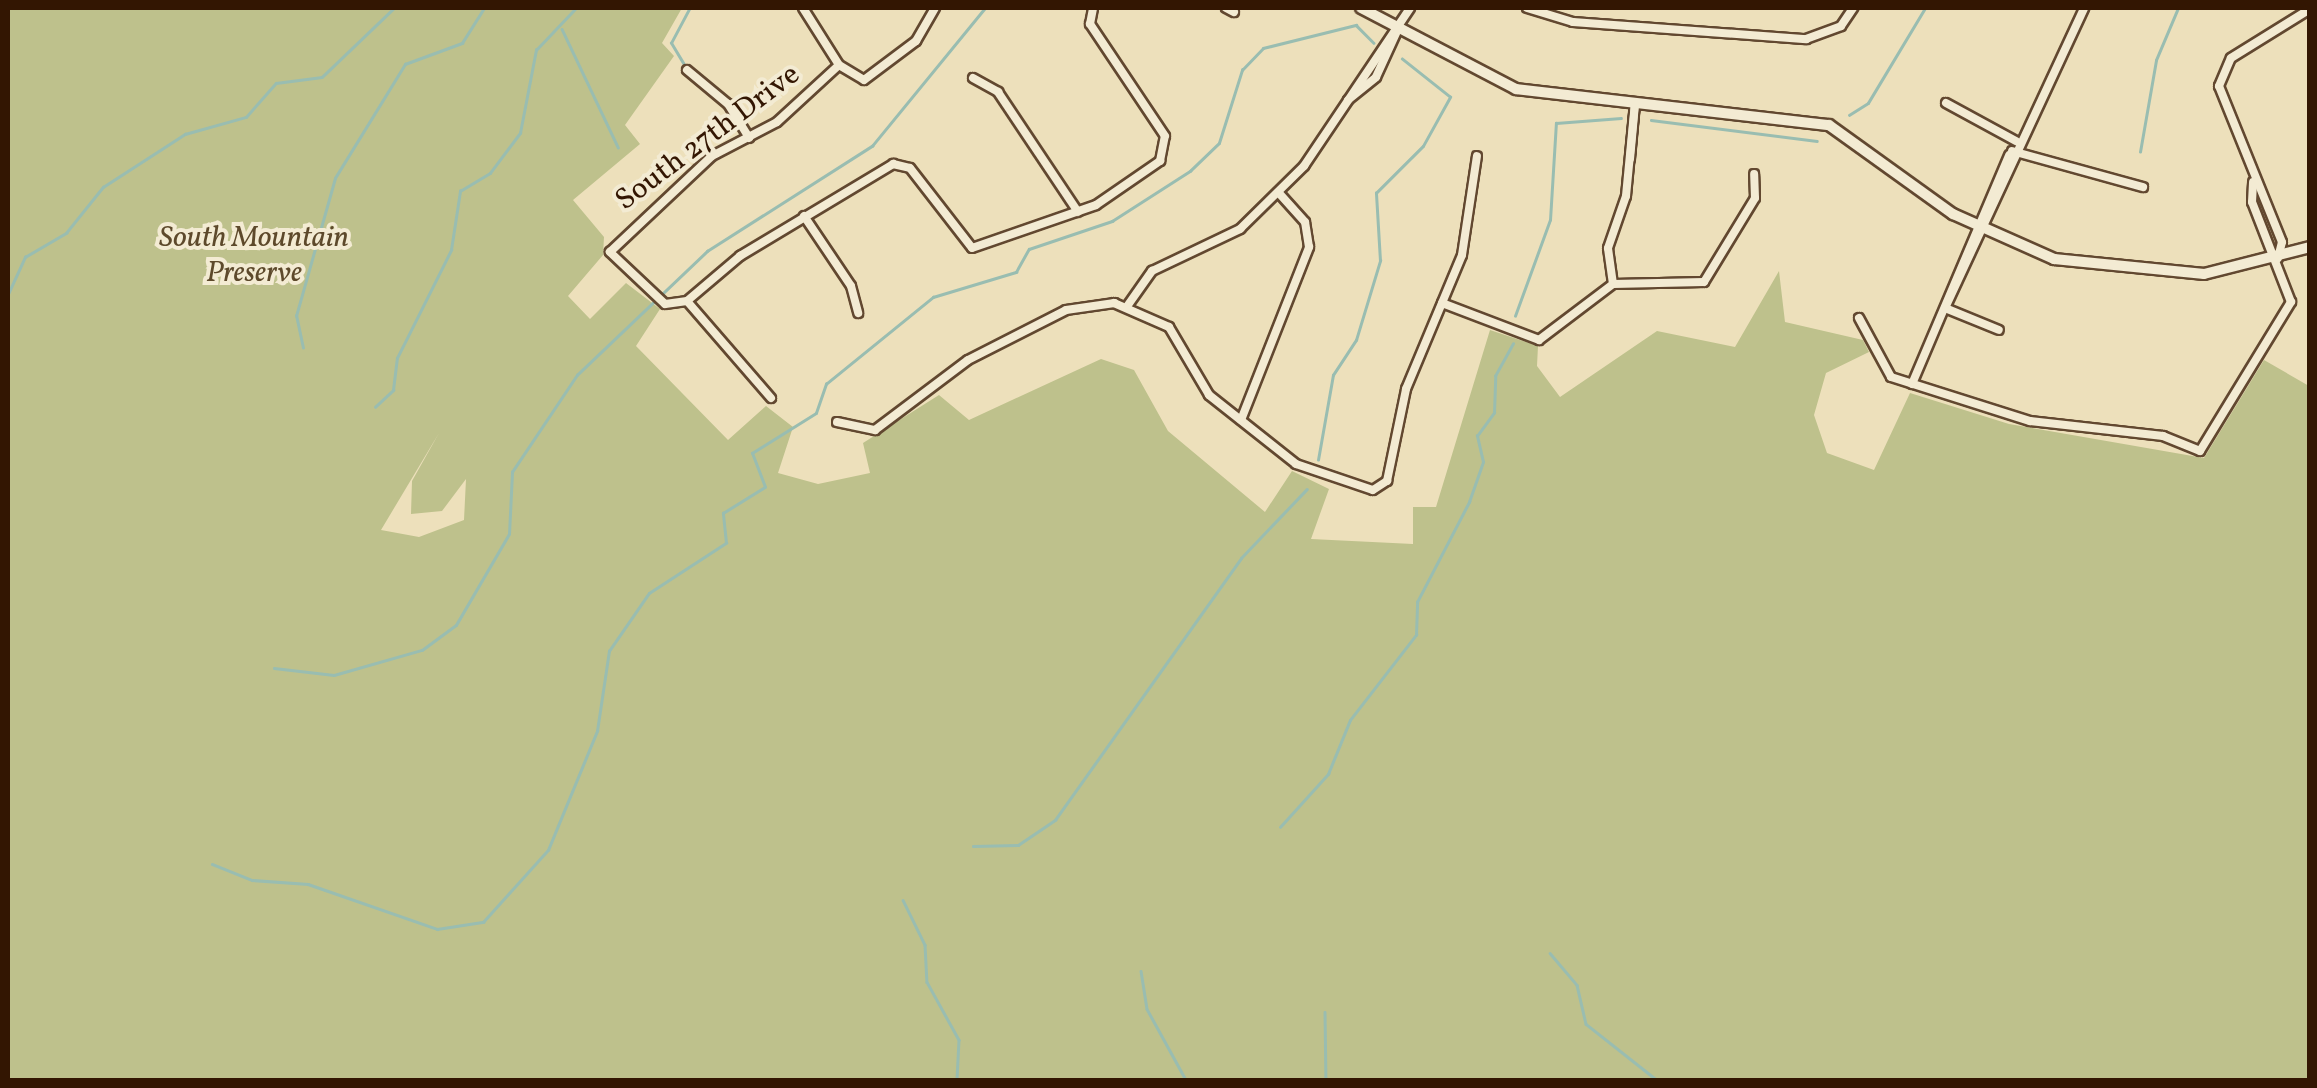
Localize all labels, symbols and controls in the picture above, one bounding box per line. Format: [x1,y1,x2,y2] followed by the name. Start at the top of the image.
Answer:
[609,57,807,219] street label: South 27th Drive
[159,220,349,290] park label: South Mountain Preserve

